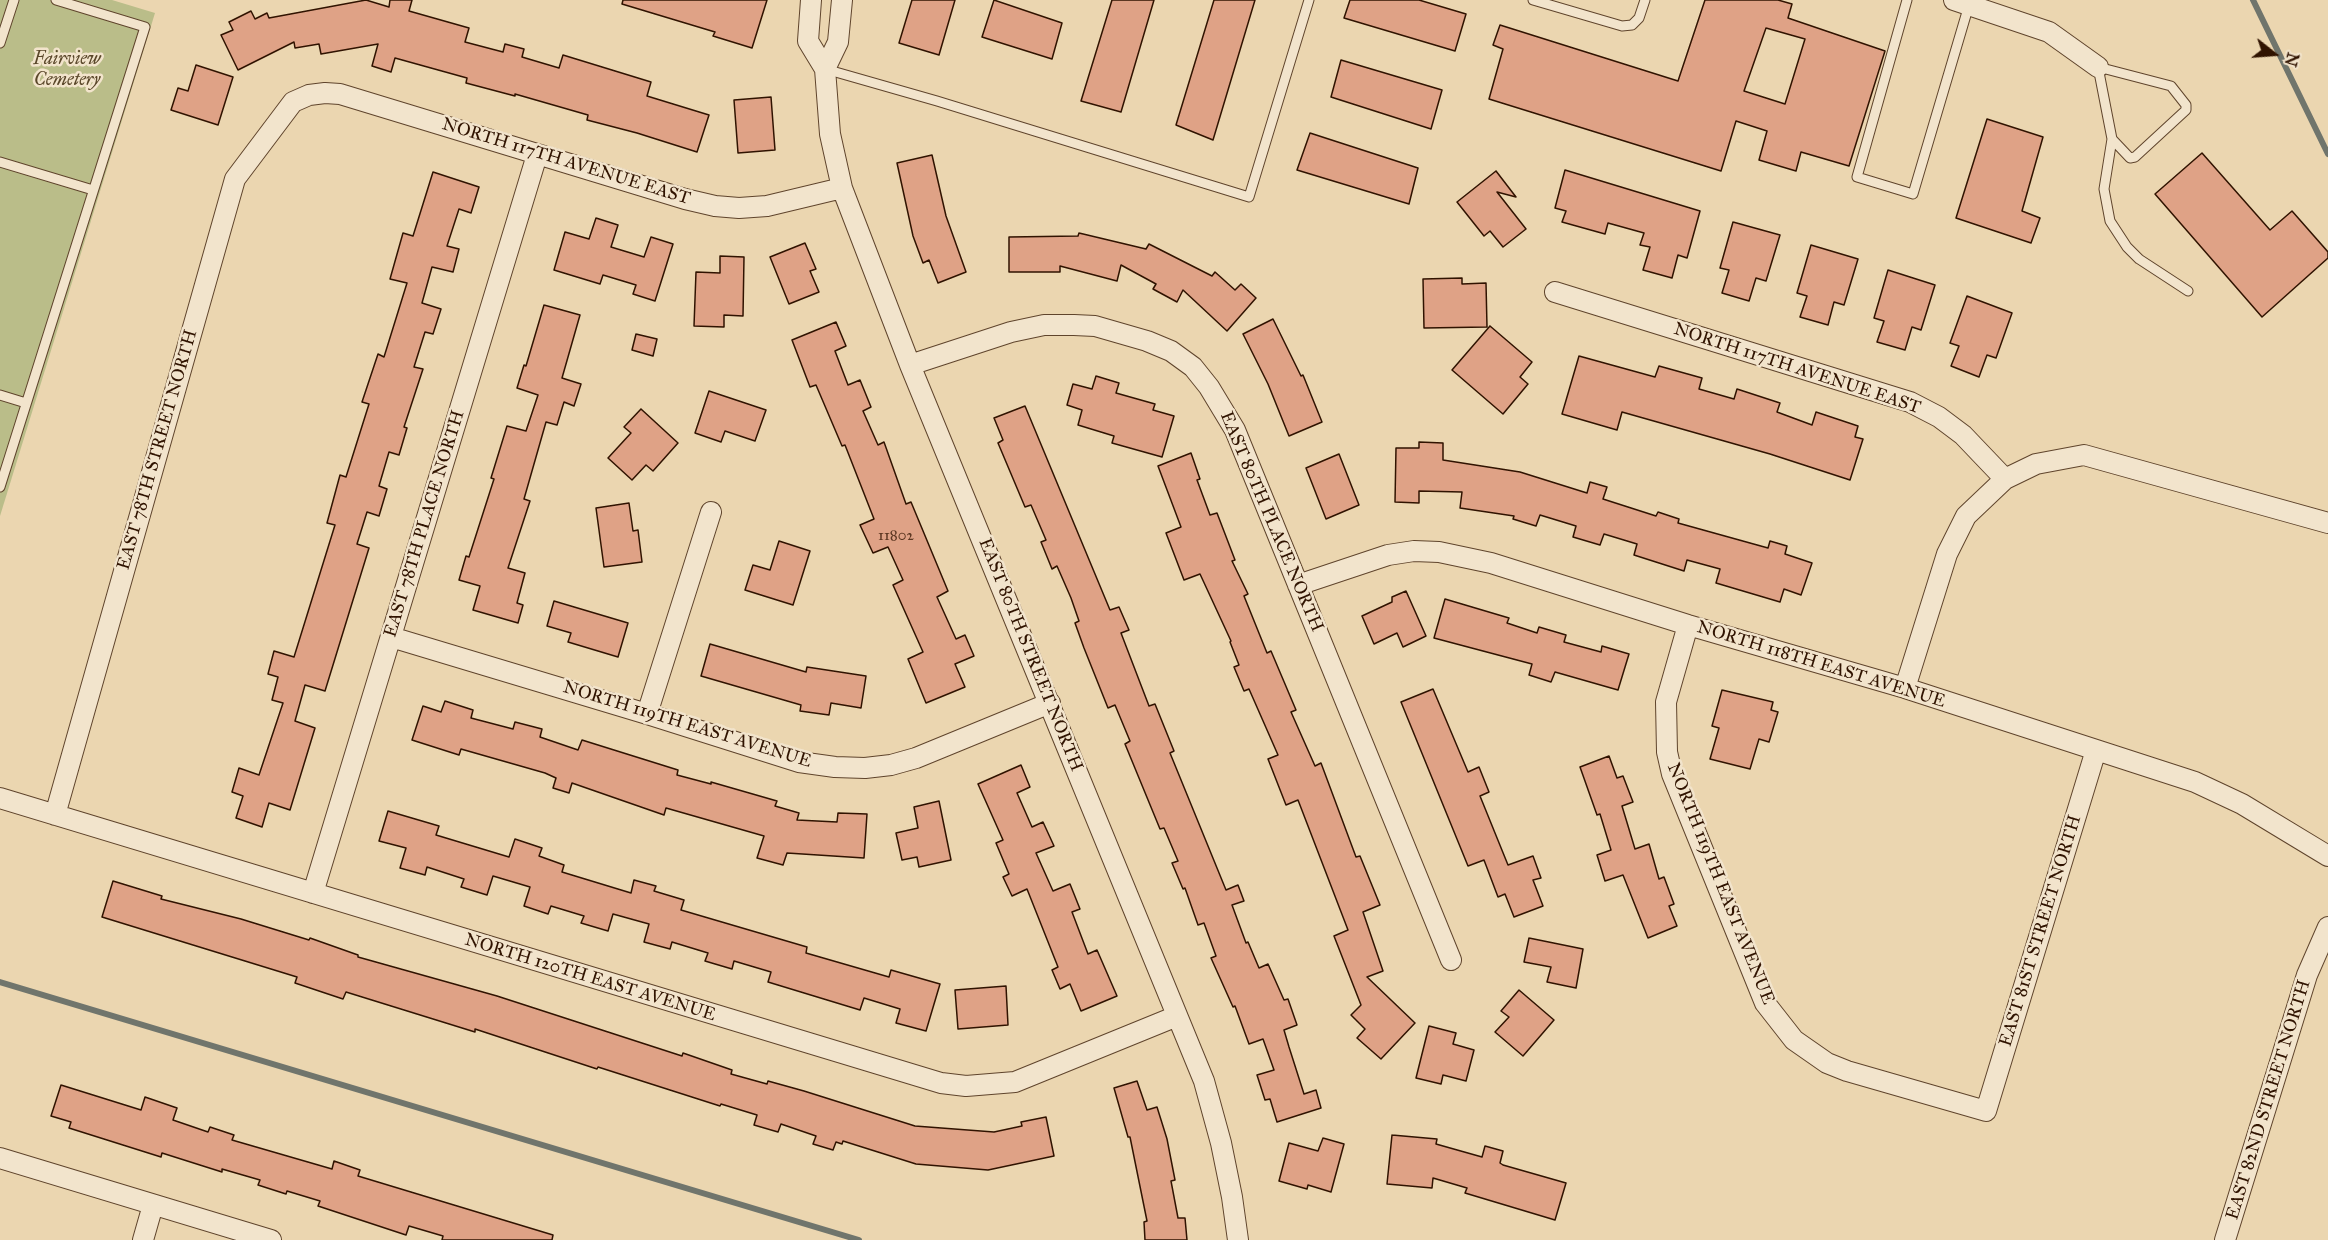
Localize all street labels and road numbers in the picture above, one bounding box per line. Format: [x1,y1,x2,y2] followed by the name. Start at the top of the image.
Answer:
[439,114,693,210] street label: NORTH 117TH AVENUE EAST
[1671,319,1923,419] street label: NORTH 117TH AVENUE EAST
[113,327,203,573] street label: EAST 78TH STREET NORTH
[380,408,470,640] street label: EAST 78TH PLACE NORTH
[1215,409,1327,635] street label: EAST 80TH PLACE NORTH
[973,535,1087,775] street label: EAST 80TH STREET NORTH
[1694,617,1948,713] street label: NORTH 118TH EAST AVENUE
[560,677,814,773] street label: NORTH 119TH EAST AVENUE
[1662,760,1778,1008] street label: NORTH 119TH EAST AVENUE
[1995,813,2087,1049] street label: EAST 81ST STREET NORTH
[462,929,718,1027] street label: NORTH 120TH EAST AVENUE
[2222,977,2316,1223] street label: EAST 82ND STREET NORTH

